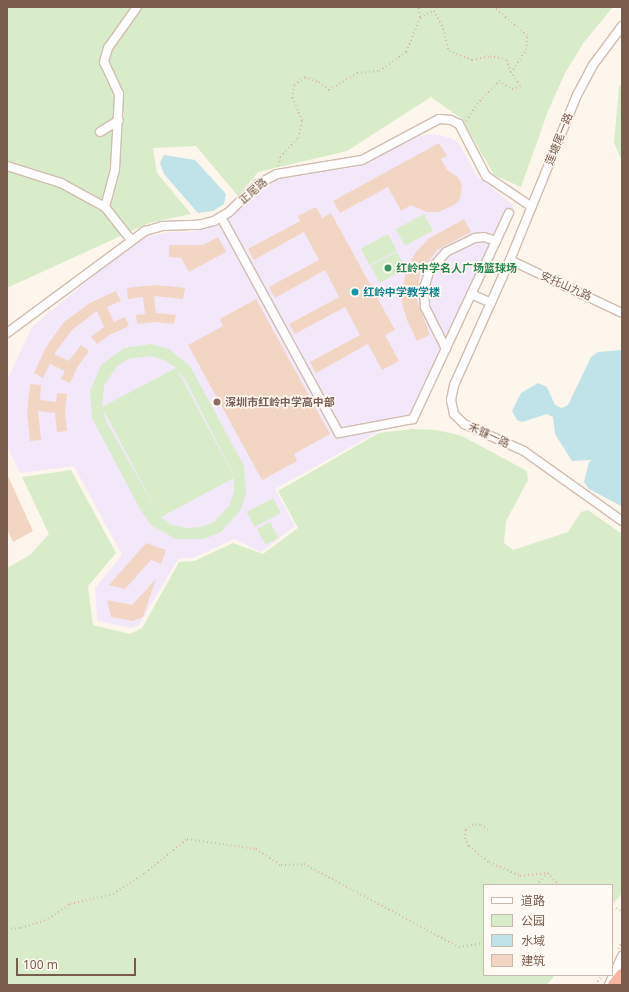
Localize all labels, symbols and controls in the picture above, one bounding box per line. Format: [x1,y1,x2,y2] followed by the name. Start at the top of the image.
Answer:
[543,111,575,167] street label: 莲塘尾一路
[236,175,270,207] street label: 正尾路
[396,261,517,275] place label: 红岭中学名人广场篮球场
[383,263,393,273] marker: 红岭中学名人广场篮球场
[538,269,594,303] street label: 安托山九路
[363,285,440,299] place label: 红岭中学教学楼
[350,287,360,297] marker: 红岭中学教学楼
[225,395,335,409] place label: 深圳市红岭中学高中部
[212,397,222,407] marker: 深圳市红岭中学高中部
[466,420,512,450] street label: 禾镰一路
[483,884,613,976] legend
[521,892,545,909] text: 道路
[521,912,545,929] text: 公园
[521,932,545,949] text: 水域
[18,950,138,976] scale bar
[521,952,545,969] text: 建筑
[23,956,58,973] text: 100 m

